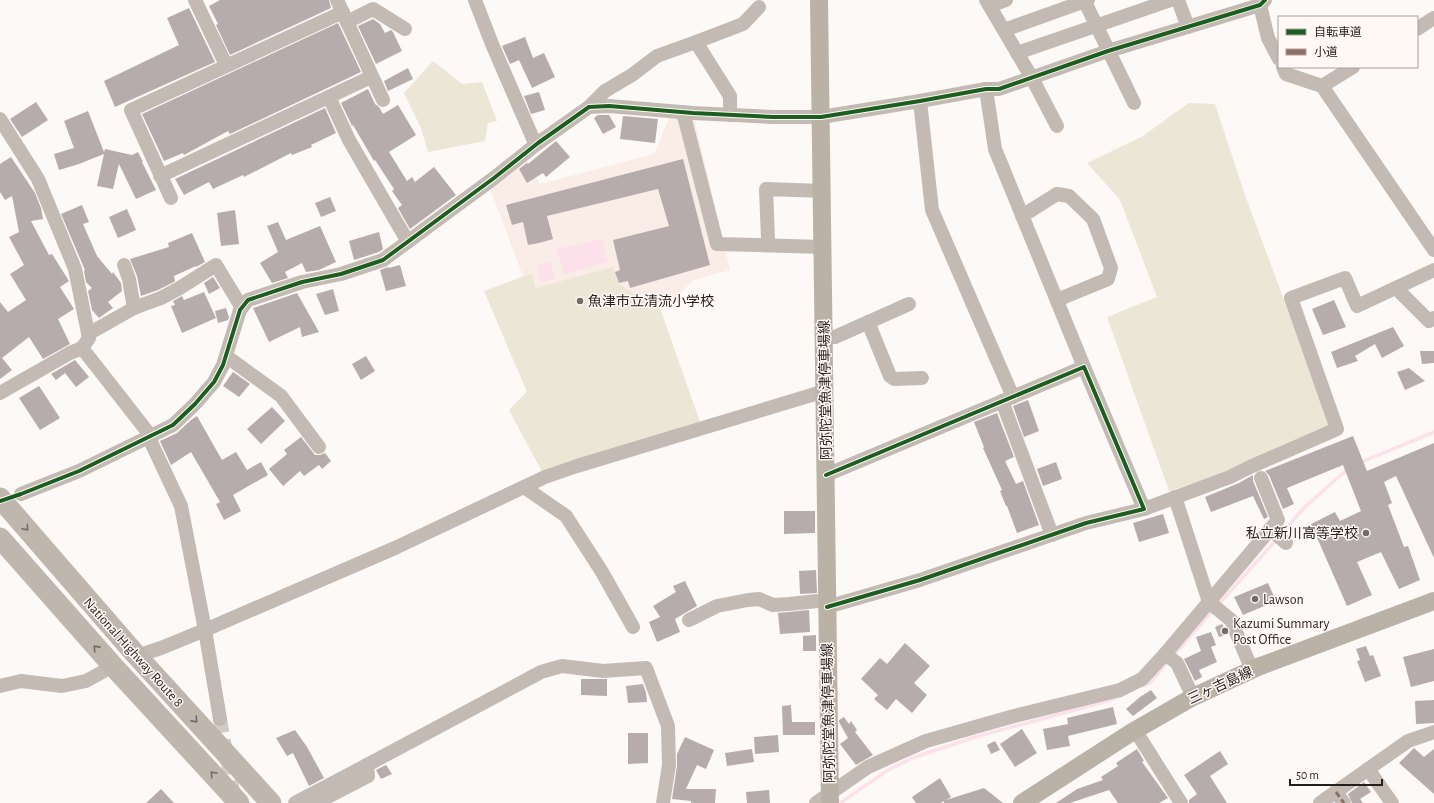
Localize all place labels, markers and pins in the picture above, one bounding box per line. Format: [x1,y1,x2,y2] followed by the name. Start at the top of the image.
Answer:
[588,294,714,309] place label: 魚津市立清流小学校
[575,296,585,306] marker: 魚津市立清流小学校
[1246,525,1358,541] place label: 私立新川高等学校
[1361,528,1371,538] marker: 私立新川高等学校
[1263,593,1304,607] place label: Lawson
[1250,594,1260,604] marker: Lawson
[1233,617,1330,647] place label: Kazumi Summary Post Office
[1220,626,1230,636] marker: Kazumi Summary Post Office

